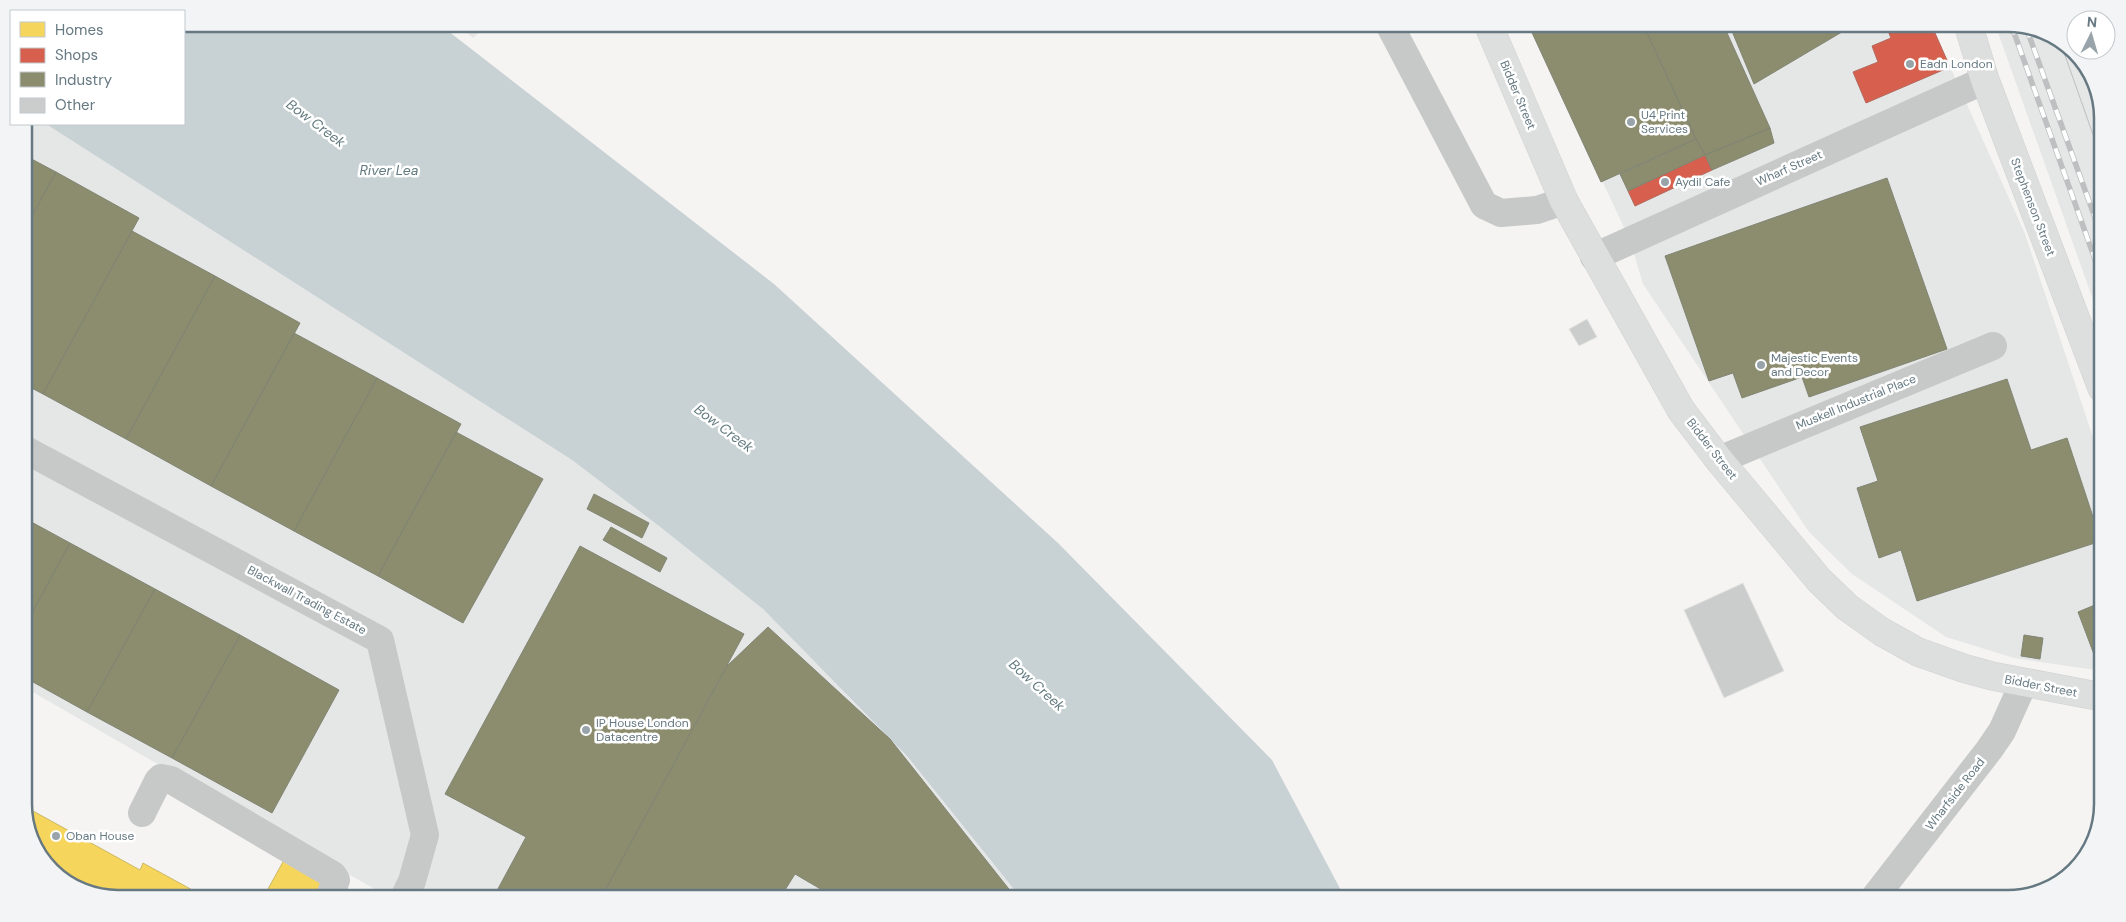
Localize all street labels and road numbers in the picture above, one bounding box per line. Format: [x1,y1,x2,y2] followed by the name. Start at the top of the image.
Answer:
[1496,58,1540,132] street label: Bidder Street
[1753,146,1825,190] street label: Wharf Street
[2007,156,2059,259] street label: Stephenson Street
[1794,371,1919,433] street label: Muskell Industrial Place
[1683,415,1741,483] street label: Bidder Street
[245,562,369,638] street label: Blackwall Trading Estate
[2003,671,2079,701] street label: Bidder Street
[1922,755,1988,833] street label: Wharfside Road

